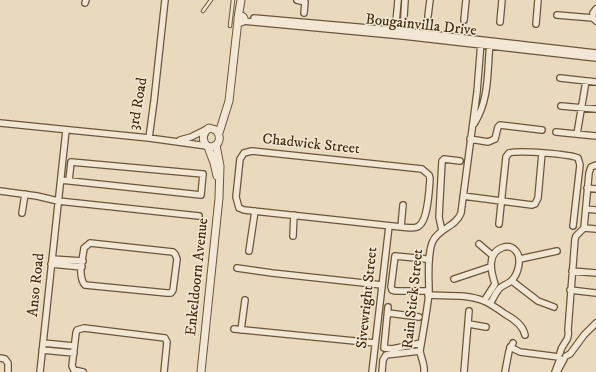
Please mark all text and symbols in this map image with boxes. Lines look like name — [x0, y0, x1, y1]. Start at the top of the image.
street label: Bougainvilla Drive — [364, 11, 478, 41]
street label: 3rd Road — [126, 76, 152, 132]
street label: Chadwick Street — [261, 131, 361, 159]
street label: Enkeldoorn Avenue — [183, 217, 213, 337]
street label: Sivewright Street — [354, 246, 382, 350]
street label: Rain Stick Street — [400, 248, 428, 350]
street label: Anso Road — [25, 252, 49, 318]

